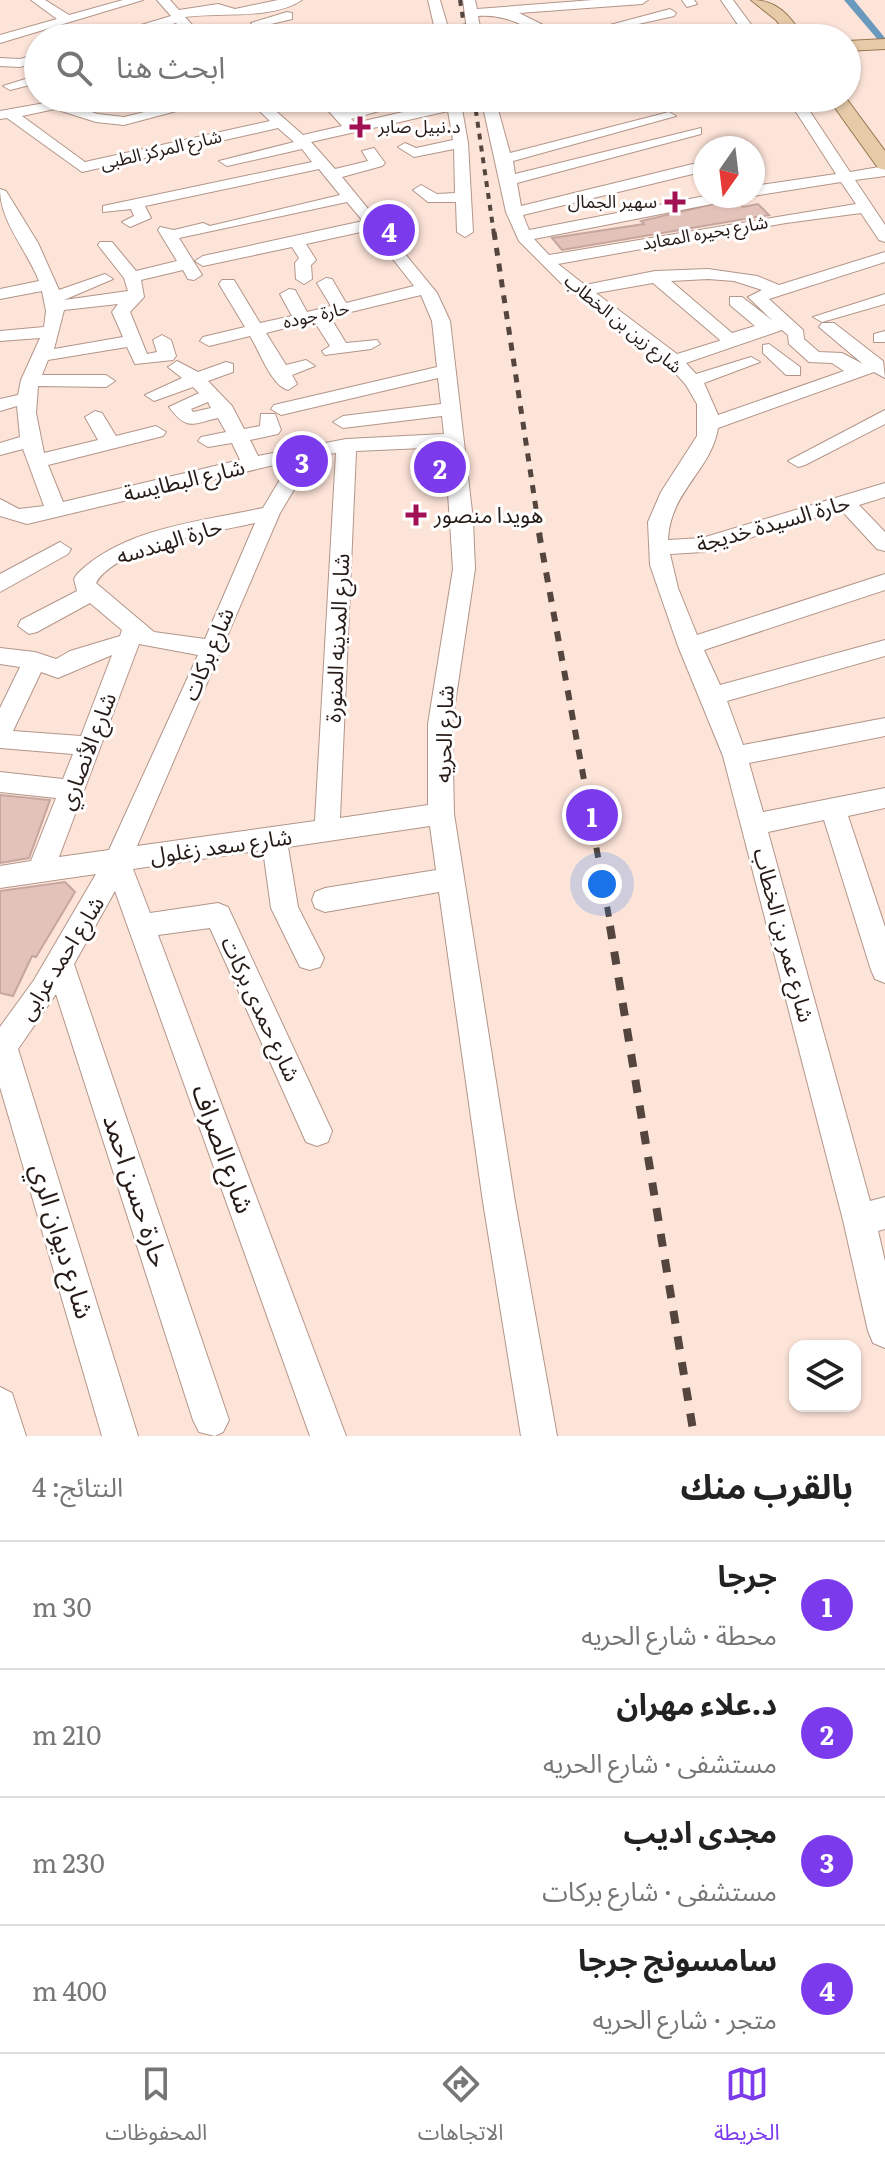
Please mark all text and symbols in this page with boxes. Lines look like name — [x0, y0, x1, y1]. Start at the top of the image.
search box — [24, 24, 861, 112]
text: ابحث هنا — [116, 43, 225, 87]
icon: search — [52, 46, 96, 90]
place label: د.نبيل صابر — [377, 112, 461, 139]
marker: د.نبيل صابر — [349, 116, 371, 138]
street label: شارع المركز الطبى — [97, 121, 224, 178]
north arrow — [693, 136, 765, 208]
place label: سهير الجمال — [568, 187, 657, 214]
marker: سهير الجمال — [664, 191, 686, 213]
pin: 4 — [363, 200, 415, 260]
street label: شارع بحيره المعابد — [640, 207, 770, 258]
street label: شارع زين بن الخطاب — [558, 267, 689, 380]
street label: حارة جوده — [280, 293, 352, 334]
pin: 3 — [276, 431, 328, 491]
pin: 2 — [414, 437, 466, 497]
street label: شارع البطايسة — [120, 449, 248, 510]
street label: حارة السيدة خديجة — [692, 484, 853, 559]
place label: هويدا منصور — [433, 497, 543, 530]
marker: هويدا منصور — [405, 504, 427, 526]
street label: حارة الهندسه — [112, 508, 226, 571]
street label: شارع المدينه المنورة — [315, 552, 358, 724]
street label: شارع بركات — [172, 602, 243, 706]
street label: شارع الحريه — [424, 685, 463, 783]
street label: شارع الأنصاري — [48, 687, 125, 815]
pin: 1 — [566, 785, 618, 845]
street label: شارع سعد زغلول — [148, 818, 294, 873]
street label: شارع عمر بن الخطاب — [744, 844, 825, 1026]
your location — [582, 864, 622, 904]
street label: شارع احمد عرابى — [8, 889, 113, 1027]
street label: شارع حمدى بركات — [212, 930, 310, 1087]
street label: شارع الصراف — [182, 1078, 267, 1219]
street label: حارة حسن احمد — [95, 1109, 182, 1272]
street label: شارع ديوان الري — [19, 1158, 107, 1324]
map controls — [789, 1340, 861, 1412]
button: layers — [789, 1340, 861, 1412]
text: بالقرب منك — [680, 1459, 853, 1509]
text: النتائج: 4 — [32, 1466, 123, 1505]
text: جرجا — [717, 1552, 777, 1596]
text: 30 m — [32, 1586, 92, 1625]
text: 1 — [822, 1586, 832, 1625]
text: محطة · شارع الحريه — [581, 1614, 777, 1653]
text: د.علاء مهران — [617, 1680, 777, 1724]
text: 210 m — [32, 1714, 101, 1753]
text: 2 — [820, 1714, 834, 1753]
text: مستشفى · شارع الحريه — [543, 1742, 777, 1781]
text: مجدى اديب — [623, 1808, 777, 1852]
text: 230 m — [32, 1842, 105, 1881]
text: 3 — [820, 1842, 834, 1881]
text: مستشفى · شارع بركات — [542, 1870, 777, 1909]
text: سامسونج جرجا — [578, 1936, 777, 1980]
text: 400 m — [32, 1970, 107, 2009]
text: 4 — [819, 1970, 835, 2009]
text: متجر · شارع الحريه — [592, 1998, 777, 2037]
tab: المحفوظات — [105, 2062, 207, 2156]
tab: الاتجاهات — [418, 2062, 504, 2156]
tab: الخريطة — [714, 2062, 780, 2156]

